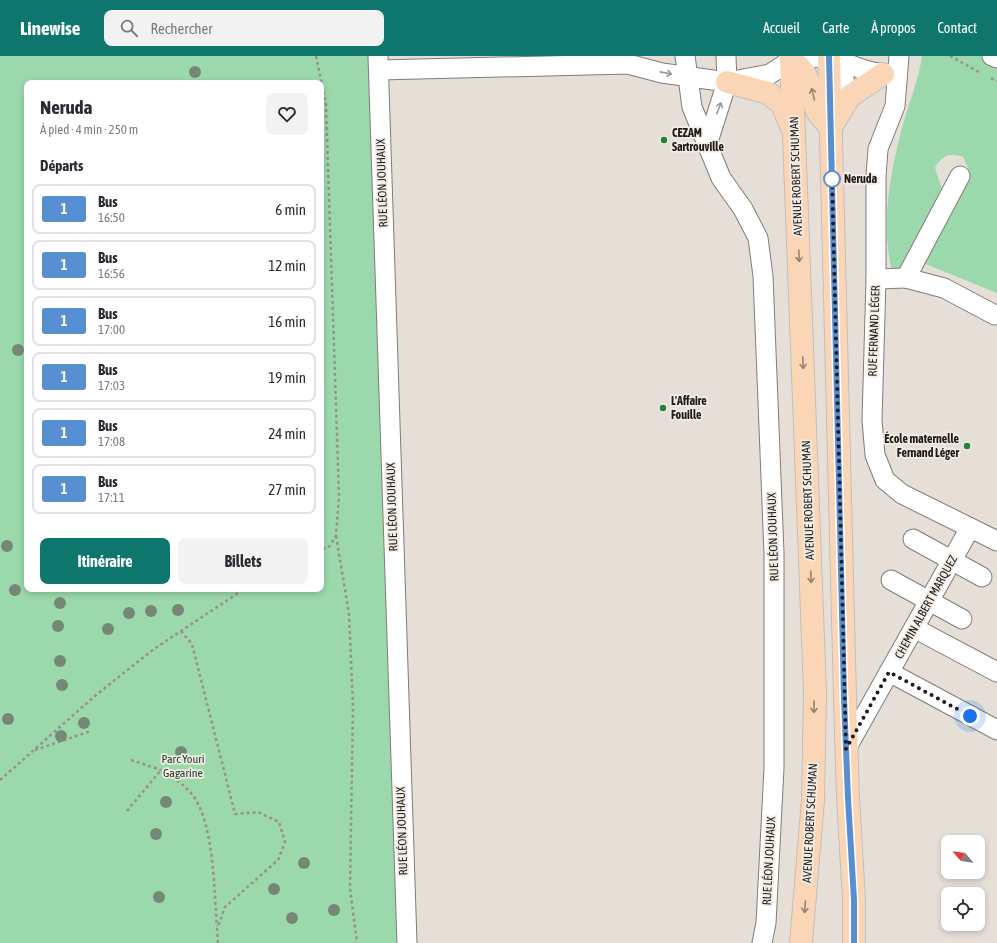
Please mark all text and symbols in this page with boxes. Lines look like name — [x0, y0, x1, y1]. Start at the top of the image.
search box — [104, 10, 384, 46]
text: Linewise — [20, 17, 80, 39]
icon: search — [118, 17, 140, 39]
text: Rechercher — [150, 20, 213, 37]
text: Accueil — [763, 20, 800, 36]
text: Carte — [822, 20, 849, 36]
text: À propos — [871, 20, 916, 36]
text: Contact — [938, 20, 977, 36]
one-way arrow — [659, 70, 672, 78]
one-way arrow — [809, 88, 816, 101]
button: heart — [266, 93, 308, 135]
text: Neruda — [40, 96, 92, 118]
one-way arrow — [716, 101, 723, 114]
street label: AVENUE ROBERT SCHUMAN — [787, 116, 805, 236]
text: À pied · 4 min · 250 m — [40, 122, 138, 137]
place label: CEZAM Sartrouville — [672, 126, 724, 154]
marker: CEZAM Sartrouville — [659, 135, 669, 145]
street label: RUE LÉON JOUHAUX — [373, 138, 391, 228]
text: Départs — [40, 157, 83, 174]
marker: Neruda — [823, 170, 841, 188]
place label: Neruda — [844, 172, 878, 186]
text: Bus — [98, 193, 118, 210]
text: 1 — [61, 201, 67, 217]
text: 6 min — [275, 201, 306, 218]
text: 16:50 — [98, 210, 125, 225]
text: Bus — [98, 249, 118, 266]
one-way arrow — [795, 249, 802, 262]
text: 1 — [61, 257, 67, 273]
text: 12 min — [268, 257, 306, 274]
text: 16:56 — [98, 266, 125, 281]
street label: RUE FERNAND LÉGER — [865, 285, 883, 377]
text: Bus — [98, 305, 118, 322]
text: 1 — [61, 313, 67, 329]
text: 16 min — [268, 313, 306, 330]
text: 17:00 — [98, 322, 125, 337]
one-way arrow — [799, 356, 806, 369]
text: Bus — [98, 361, 118, 378]
text: 1 — [61, 369, 67, 385]
text: 19 min — [268, 369, 306, 386]
text: 17:03 — [98, 378, 125, 393]
place label: L'Affaire Fouille — [671, 394, 707, 422]
marker: L'Affaire Fouille — [658, 403, 668, 413]
text: Bus — [98, 417, 118, 434]
text: 1 — [61, 425, 67, 441]
text: 24 min — [268, 425, 306, 442]
place label: École maternelle Fernand Léger — [884, 431, 960, 460]
text: 17:08 — [98, 434, 125, 449]
street label: AVENUE ROBERT SCHUMAN — [799, 440, 817, 560]
marker: École maternelle Fernand Léger — [962, 441, 972, 451]
street label: RUE LÉON JOUHAUX — [383, 462, 401, 552]
text: Bus — [98, 473, 118, 490]
text: 1 — [61, 481, 67, 497]
text: 27 min — [268, 481, 306, 498]
text: 17:11 — [98, 490, 125, 505]
street label: RUE LÉON JOUHAUX — [764, 492, 782, 582]
button: Itinéraire — [40, 538, 170, 584]
button: Billets — [178, 538, 308, 584]
street label: CHEMIN ALBERT MARQUEZ — [892, 552, 961, 661]
one-way arrow — [808, 570, 815, 583]
one-way arrow — [811, 700, 818, 713]
your location — [960, 706, 980, 726]
park label: Parc Youri Gagarine — [161, 752, 205, 780]
street label: AVENUE ROBERT SCHUMAN — [800, 763, 820, 883]
street label: RUE LÉON JOUHAUX — [393, 786, 411, 876]
street label: RUE LÉON JOUHAUX — [760, 816, 778, 906]
north arrow — [941, 835, 985, 879]
map controls — [941, 835, 985, 931]
button: locate — [941, 887, 985, 931]
one-way arrow — [801, 900, 808, 913]

